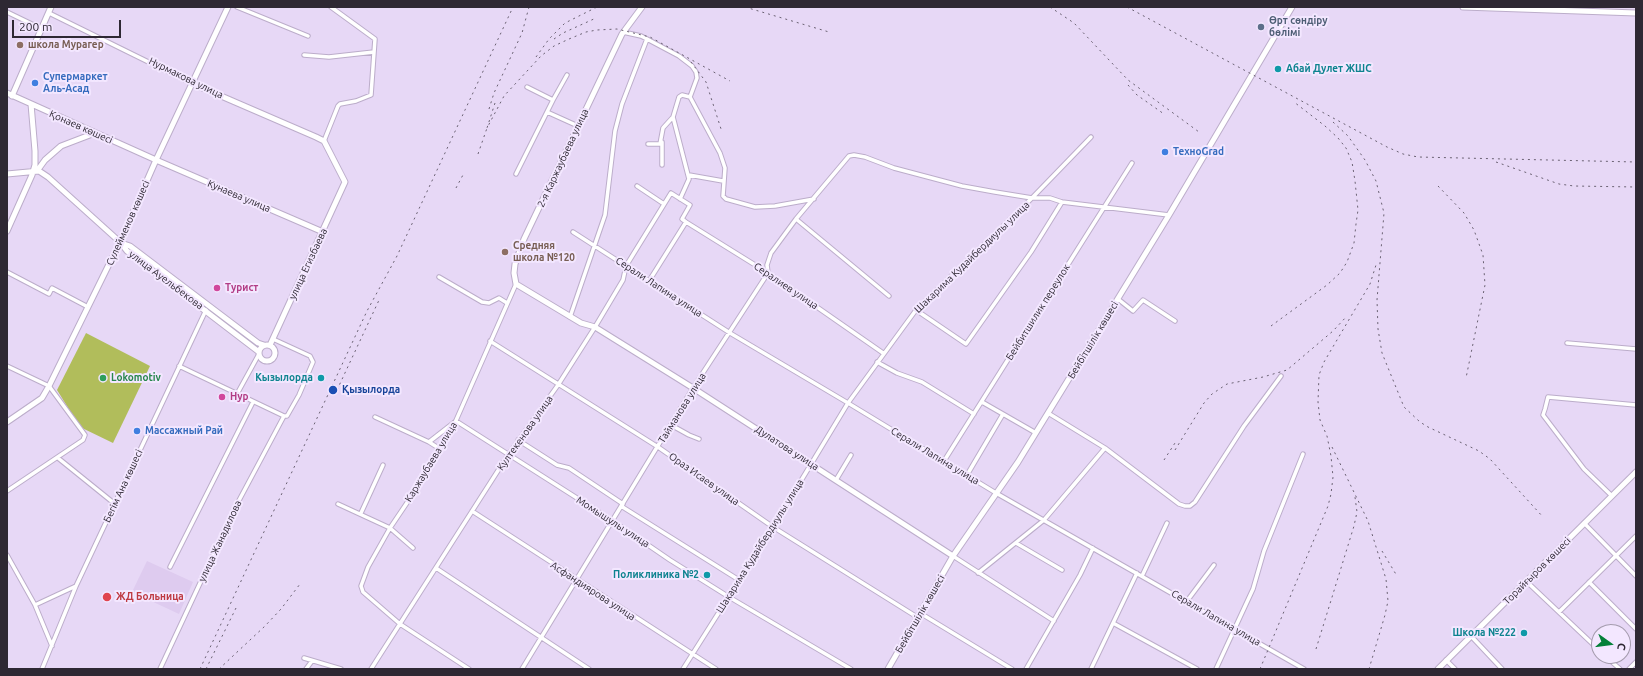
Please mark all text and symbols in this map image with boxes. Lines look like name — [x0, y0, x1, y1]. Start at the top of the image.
scale bar — [14, 12, 123, 38]
place label: Өрт сөндіру бөлімі — [1269, 15, 1328, 38]
text: 200 m — [19, 20, 52, 33]
marker: Өрт сөндіру бөлімі — [1256, 22, 1266, 32]
place label: школа Мурагер — [28, 39, 104, 51]
marker: школа Мурагер — [15, 40, 25, 50]
street label: Нурмакова улица — [147, 55, 225, 101]
place label: Абай Дулет ЖШС — [1286, 63, 1372, 75]
marker: Абай Дулет ЖШС — [1273, 64, 1283, 74]
place label: Супермаркет Аль-Асад — [43, 71, 108, 94]
marker: Супермаркет Аль-Асад — [30, 78, 40, 88]
street label: 2-я Каржаубаева улица — [535, 107, 591, 209]
street label: Қонаев көшесі — [48, 108, 114, 146]
place label: ТехноGrad — [1173, 146, 1224, 158]
marker: ТехноGrad — [1160, 147, 1170, 157]
street label: Кунаева улица — [206, 177, 272, 215]
street label: Сүлейменов көшесі — [104, 179, 152, 267]
street label: Шакарима Кудайбердиулы улица — [912, 199, 1032, 315]
street label: улица Егизбаева — [286, 226, 330, 302]
place label: Средняя школа №120 — [513, 240, 575, 264]
marker: Средняя школа №120 — [500, 247, 510, 257]
street label: улица Ауельбекова — [126, 248, 206, 312]
street label: Серали Лапина улица — [613, 254, 705, 320]
street label: Сералиев улица — [752, 260, 820, 312]
street label: Бейбитшилик переулок — [1003, 262, 1073, 362]
place label: Турист — [225, 282, 258, 294]
marker: Турист — [212, 283, 222, 293]
street label: Бейбітшілік көшесі — [1065, 299, 1121, 381]
street label: Тайманова улица — [656, 371, 708, 445]
place label: Lokomotiv — [111, 372, 161, 384]
place label: Кызылорда — [255, 372, 313, 384]
marker: Lokomotiv — [98, 373, 108, 383]
marker: Кызылорда — [316, 373, 326, 383]
marker: Қызылорда — [327, 384, 339, 396]
place label: Қызылорда — [342, 384, 400, 396]
place label: Нур — [230, 391, 249, 403]
marker: Нур — [217, 392, 227, 402]
street label: Култекенова улица — [495, 393, 555, 473]
street label: Каржаубаева улица — [402, 420, 460, 504]
street label: Дулатова улица — [753, 423, 821, 473]
place label: Массажный Рай — [145, 425, 223, 437]
street label: Серали Лапина улица — [889, 425, 981, 487]
marker: Массажный Рай — [132, 426, 142, 436]
street label: Бегім Ана көшесі — [101, 448, 145, 524]
street label: Ораз Исаев улица — [666, 450, 742, 508]
street label: Шакарима Кудайбердиулы улица — [714, 477, 806, 615]
street label: Момышулы улица — [574, 494, 652, 550]
street label: улица Жанадилова — [196, 498, 244, 584]
street label: Торайғыров көшесі — [1501, 535, 1573, 607]
street label: Асфандиярова улица — [548, 559, 638, 623]
place label: Поликлиника №2 — [613, 569, 699, 581]
marker: Поликлиника №2 — [702, 570, 712, 580]
street label: Бейбітшілік көшесі — [893, 573, 947, 655]
street label: Серали Лапина улица — [1169, 588, 1263, 648]
marker: ЖД Больница — [101, 591, 113, 603]
place label: ЖД Больница — [116, 591, 184, 603]
north arrow — [1591, 624, 1631, 664]
place label: Школа №222 — [1452, 627, 1516, 639]
marker: Школа №222 — [1519, 628, 1529, 638]
text: С — [1615, 642, 1628, 652]

